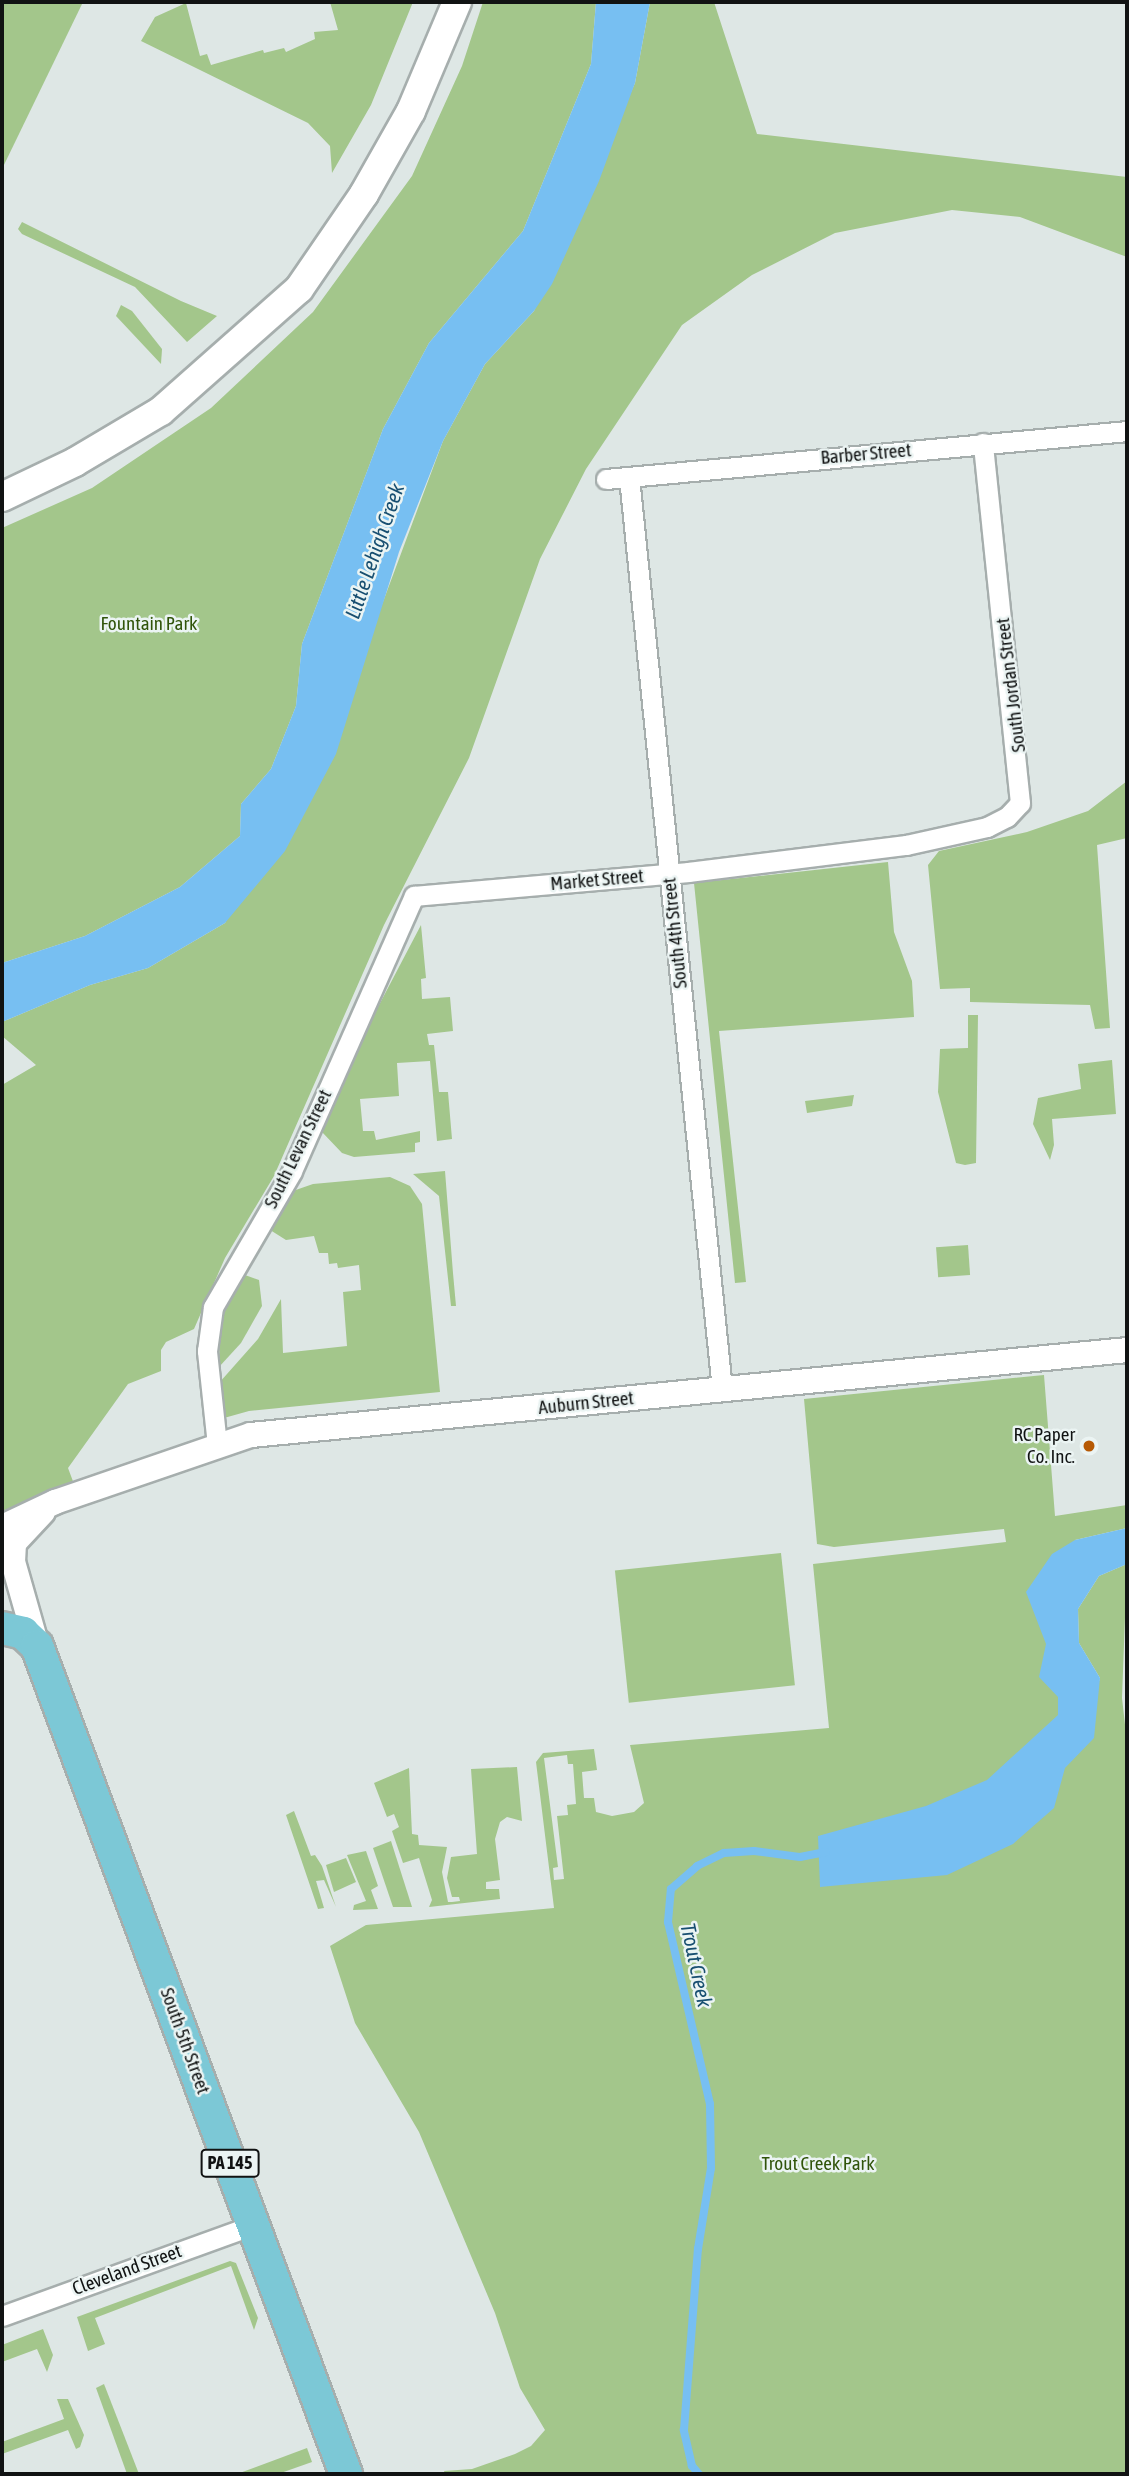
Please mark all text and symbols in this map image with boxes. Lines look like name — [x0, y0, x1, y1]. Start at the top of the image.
street label: Barber Street — [820, 439, 912, 469]
water label: Little Lehigh Creek — [339, 480, 409, 622]
park label: Fountain Park — [101, 613, 197, 635]
street label: South Jordan Street — [991, 616, 1031, 754]
street label: Market Street — [549, 865, 645, 895]
street label: South 4th Street — [658, 876, 692, 990]
street label: South Levan Street — [259, 1086, 337, 1212]
street label: Auburn Street — [537, 1387, 635, 1419]
place label: RC Paper Co. Inc. — [1014, 1424, 1075, 1468]
marker: RC Paper Co. Inc. — [1081, 1438, 1097, 1454]
water label: Trout Creek — [676, 1921, 718, 2009]
street label: South 5th Street — [155, 1985, 215, 2097]
road number: PA 145 — [200, 2148, 260, 2178]
park label: Trout Creek Park — [762, 2153, 874, 2175]
street label: Cleveland Street — [69, 2240, 185, 2300]

